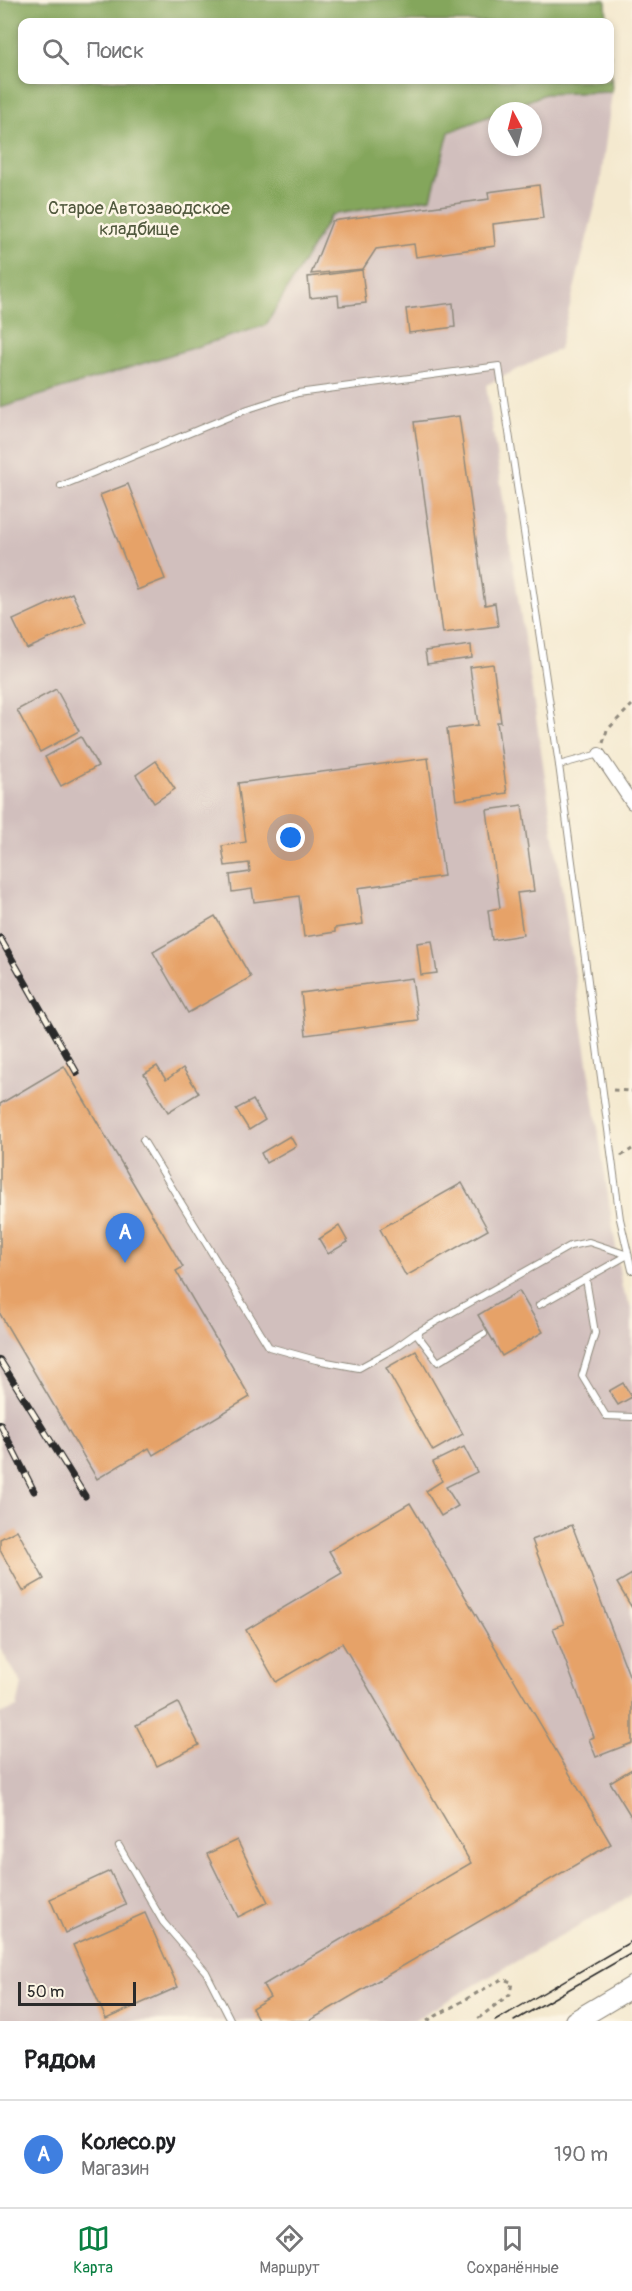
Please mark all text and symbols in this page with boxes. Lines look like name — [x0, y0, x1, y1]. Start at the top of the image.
search box — [18, 18, 614, 84]
icon: search — [39, 35, 72, 68]
text: Поиск — [87, 37, 144, 65]
north arrow — [488, 102, 542, 156]
park label: Старое Автозаводское кладбище — [48, 197, 230, 241]
your location — [276, 823, 305, 852]
pin: A — [106, 1214, 144, 1263]
scale bar — [18, 1979, 136, 2006]
text: 50 m — [27, 1982, 64, 2002]
text: Рядом — [24, 2044, 96, 2076]
text: Колесо.ру — [81, 2128, 175, 2156]
text: A — [37, 2142, 50, 2167]
text: 190 m — [554, 2142, 608, 2167]
text: Магазин — [81, 2156, 149, 2181]
tab: Карта — [73, 2222, 113, 2278]
tab: Маршрут — [260, 2222, 320, 2278]
tab: Сохранённые — [466, 2222, 559, 2278]

